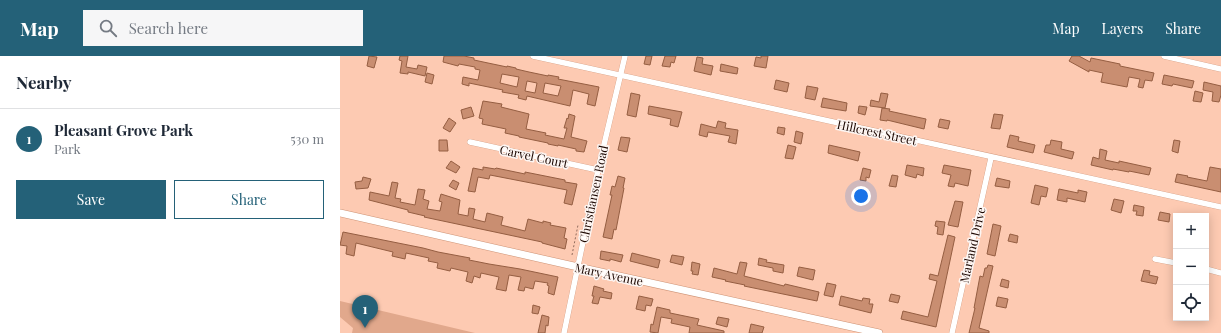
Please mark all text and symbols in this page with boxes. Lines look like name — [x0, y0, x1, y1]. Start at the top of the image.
search box — [83, 10, 363, 46]
text: Map — [20, 15, 59, 41]
icon: search — [97, 17, 119, 39]
text: Search here — [129, 18, 208, 38]
text: Map — [1052, 19, 1080, 38]
text: Layers — [1102, 19, 1143, 38]
text: Share — [1165, 19, 1201, 38]
text: Nearby — [16, 71, 71, 93]
street label: Hillcrest Street — [836, 116, 919, 148]
text: Pleasant Grove Park — [54, 120, 193, 140]
text: 1 — [27, 130, 31, 147]
text: 530 m — [290, 130, 324, 147]
text: Park — [54, 140, 81, 157]
street label: Carvel Court — [498, 141, 570, 171]
street label: Christiansen Road — [575, 144, 611, 244]
button: Save — [16, 180, 166, 219]
button: Share — [174, 180, 324, 219]
your location — [851, 186, 871, 206]
street label: Marland Drive — [956, 206, 988, 284]
map controls — [1173, 213, 1209, 321]
button: + — [1173, 213, 1209, 249]
button: − — [1173, 249, 1209, 285]
street label: Mary Avenue — [573, 259, 645, 289]
button: locate — [1173, 285, 1209, 321]
pin: 1 — [352, 295, 378, 328]

